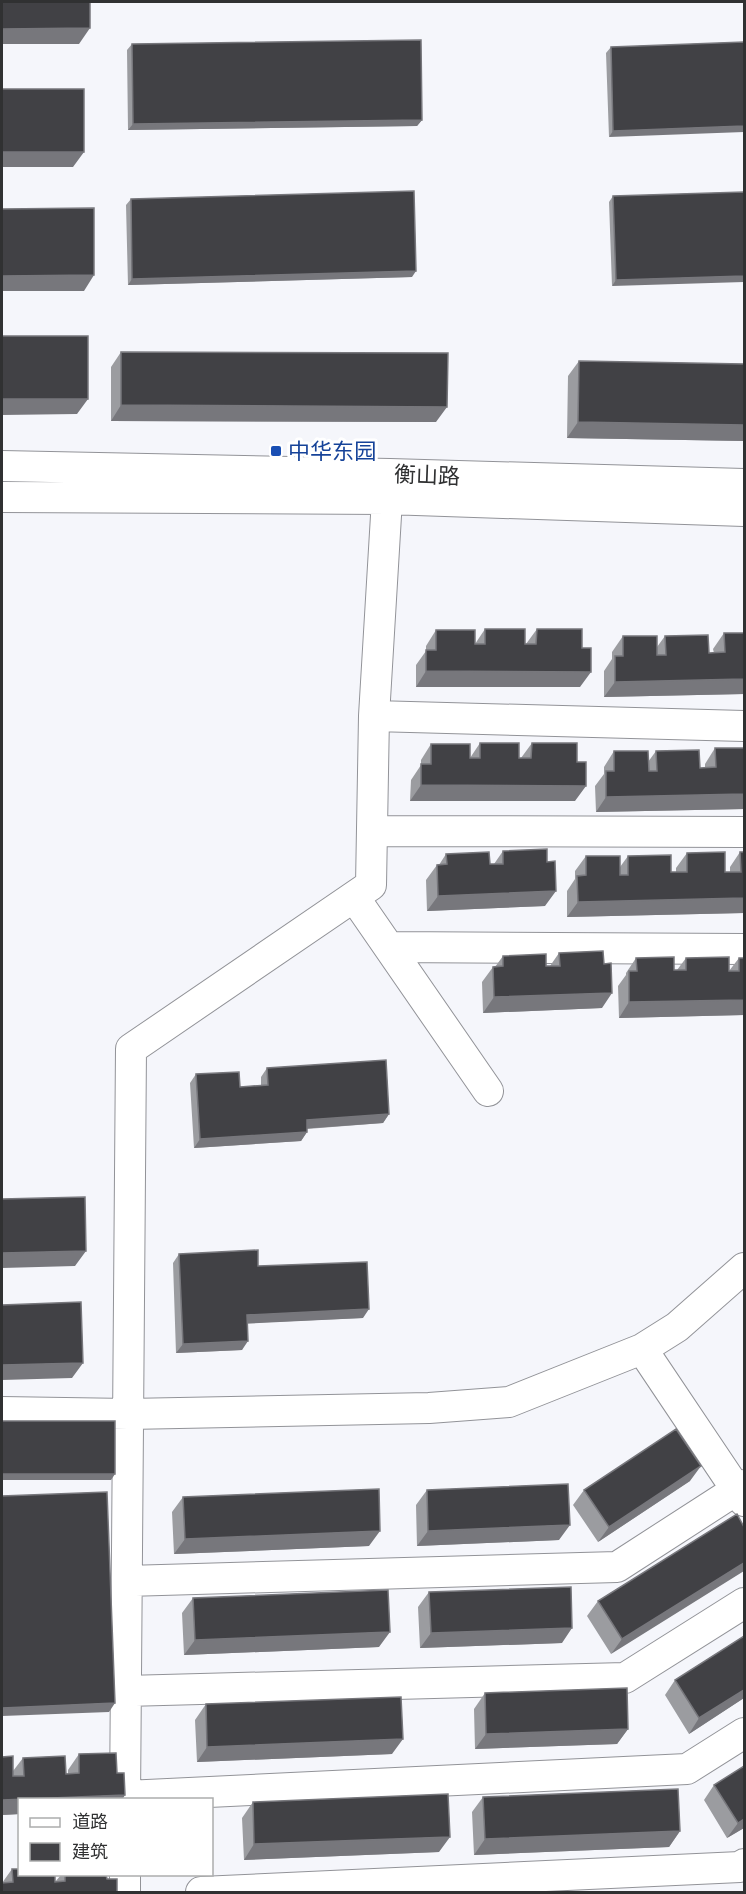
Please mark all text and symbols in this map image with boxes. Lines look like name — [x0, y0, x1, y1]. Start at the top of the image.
place label: 中华东园 — [288, 437, 376, 465]
marker: 中华东园 — [269, 444, 283, 458]
street label: 衡山路 — [394, 460, 460, 490]
legend — [18, 1798, 213, 1876]
text: 道路 — [72, 1810, 108, 1833]
text: 建筑 — [72, 1840, 108, 1863]

